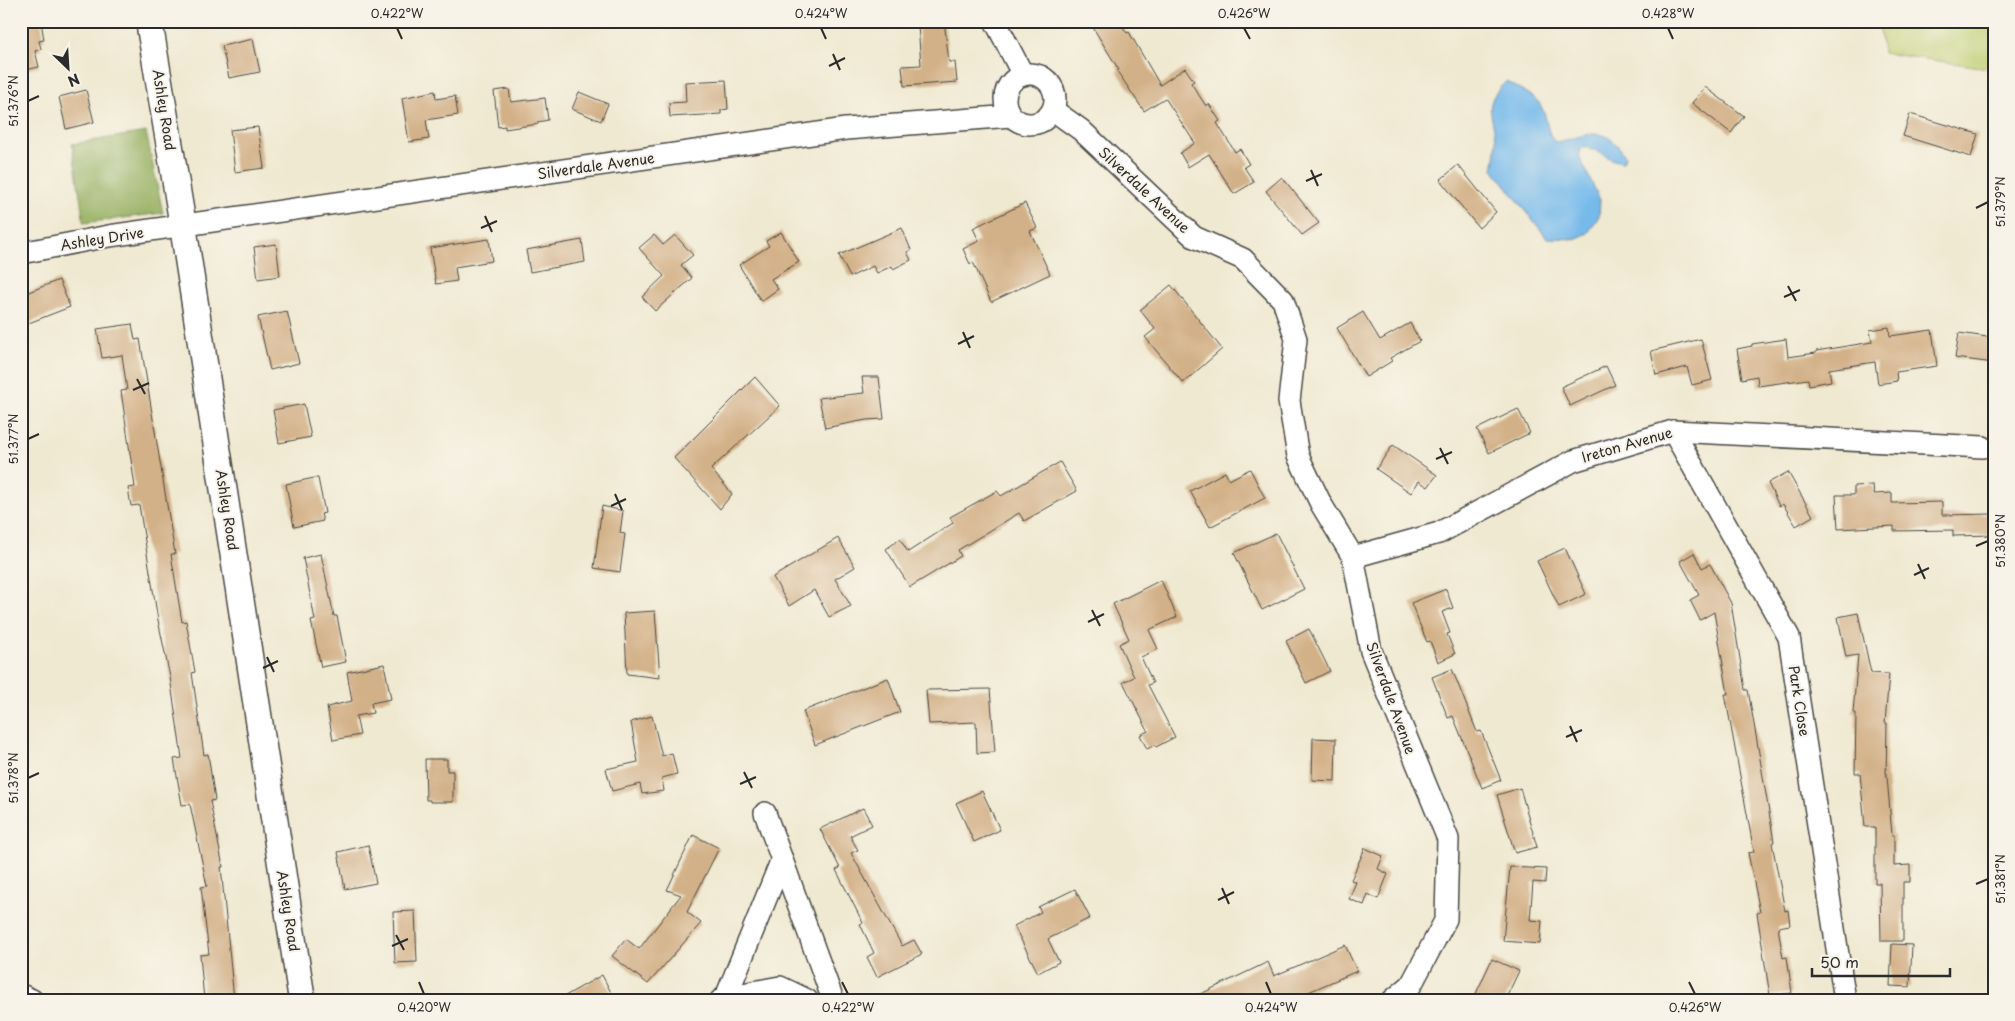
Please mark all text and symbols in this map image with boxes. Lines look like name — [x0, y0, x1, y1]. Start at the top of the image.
text: 0.422°W — [371, 4, 424, 22]
text: 0.424°W — [795, 4, 848, 22]
text: 0.426°W — [1218, 4, 1271, 22]
text: 0.428°W — [1642, 4, 1695, 22]
north arrow — [42, 42, 92, 92]
text: N — [64, 68, 83, 92]
street label: Ashley Road — [148, 68, 181, 152]
text: 51.376°N — [4, 75, 22, 127]
street label: Silverdale Avenue — [1094, 142, 1195, 238]
street label: Silverdale Avenue — [536, 147, 656, 184]
text: 51.379°N — [1991, 176, 2009, 228]
street label: Ashley Drive — [59, 222, 145, 255]
text: 51.377°N — [4, 414, 22, 464]
street label: Ireton Avenue — [1579, 421, 1675, 467]
street label: Ashley Road — [211, 468, 244, 552]
text: 51.380°N — [1991, 514, 2009, 568]
street label: Silverdale Avenue — [1361, 639, 1422, 757]
street label: Park Close — [1784, 664, 1815, 738]
text: 51.378°N — [4, 752, 22, 804]
text: 51.381°N — [1991, 854, 2009, 904]
street label: Ashley Road — [272, 869, 305, 953]
scale bar — [1812, 946, 1950, 978]
text: 50 m — [1820, 950, 1859, 973]
text: 0.420°W — [397, 998, 451, 1016]
text: 0.422°W — [822, 998, 875, 1016]
text: 0.424°W — [1245, 998, 1298, 1016]
text: 0.426°W — [1669, 998, 1722, 1016]

